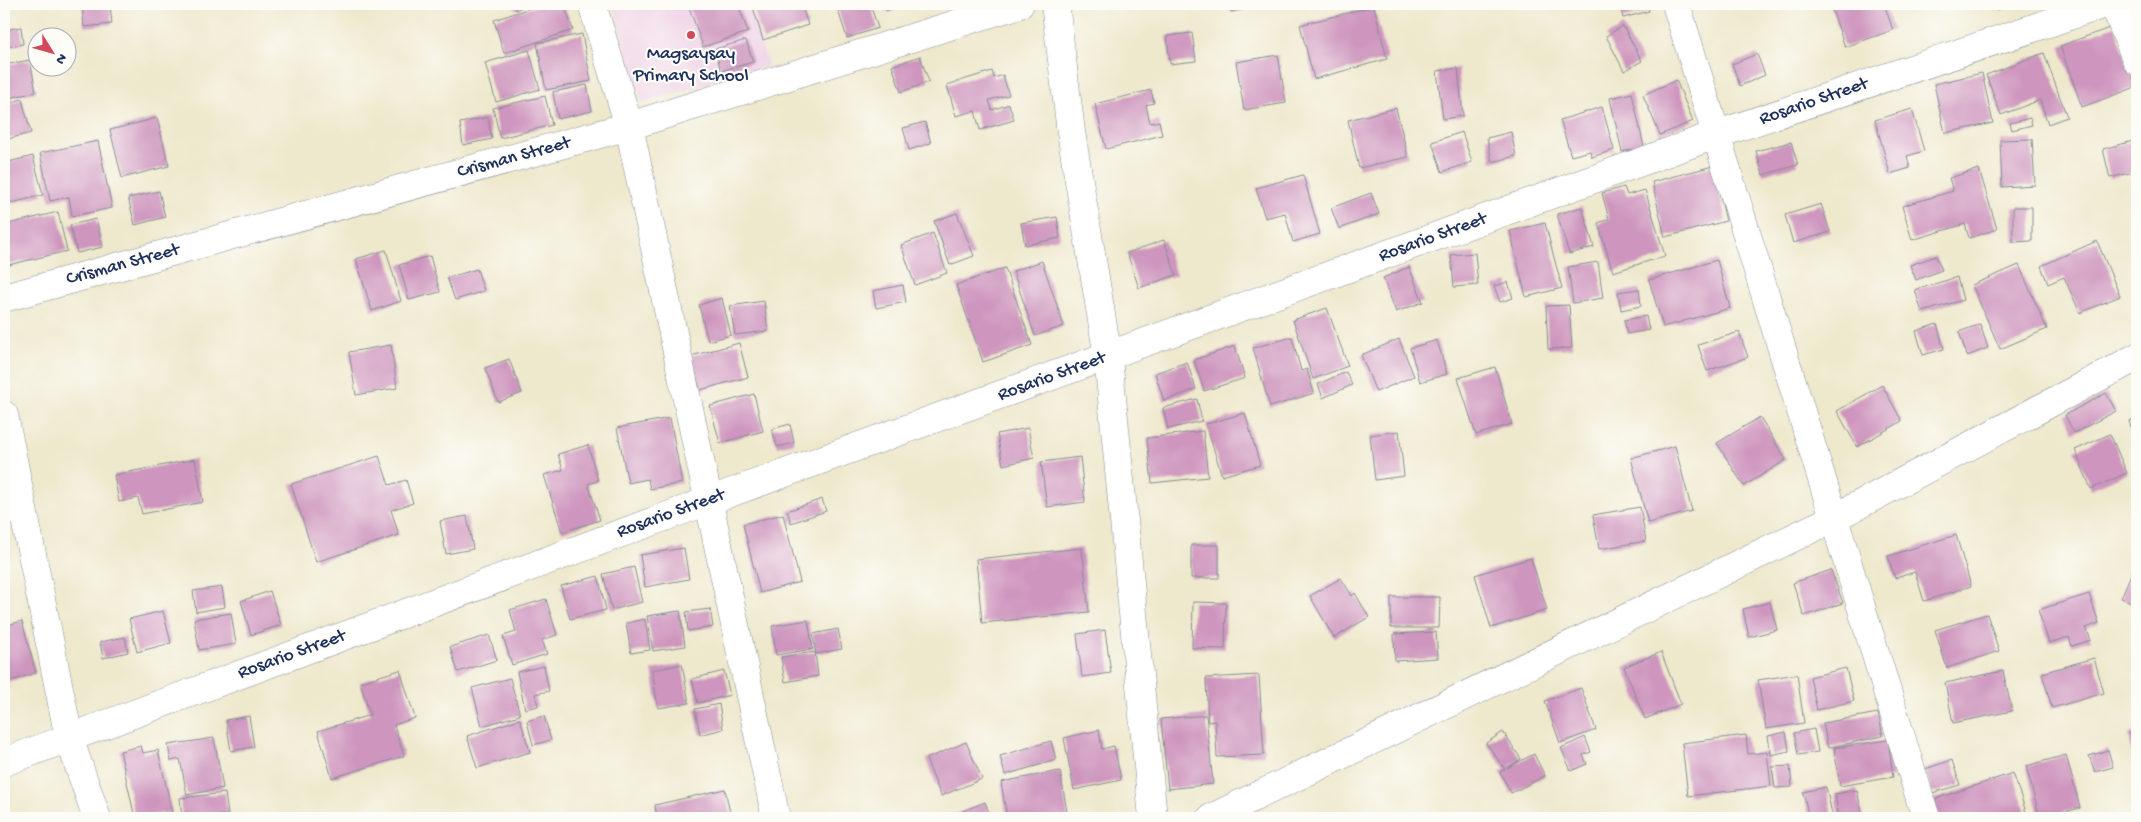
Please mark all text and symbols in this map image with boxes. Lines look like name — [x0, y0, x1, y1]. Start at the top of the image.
north arrow — [28, 28, 78, 78]
marker: Magsaysay Primary School — [685, 29, 697, 41]
place label: Magsaysay Primary School — [632, 43, 749, 88]
text: N — [51, 50, 70, 67]
street label: Rosario Street — [1757, 72, 1873, 131]
street label: Crisman Street — [455, 131, 575, 184]
street label: Rosario Street — [1376, 207, 1492, 268]
street label: Crisman Street — [64, 238, 184, 291]
street label: Rosario Street — [995, 346, 1111, 407]
street label: Rosario Street — [614, 483, 730, 544]
street label: Rosario Street — [235, 624, 351, 685]

